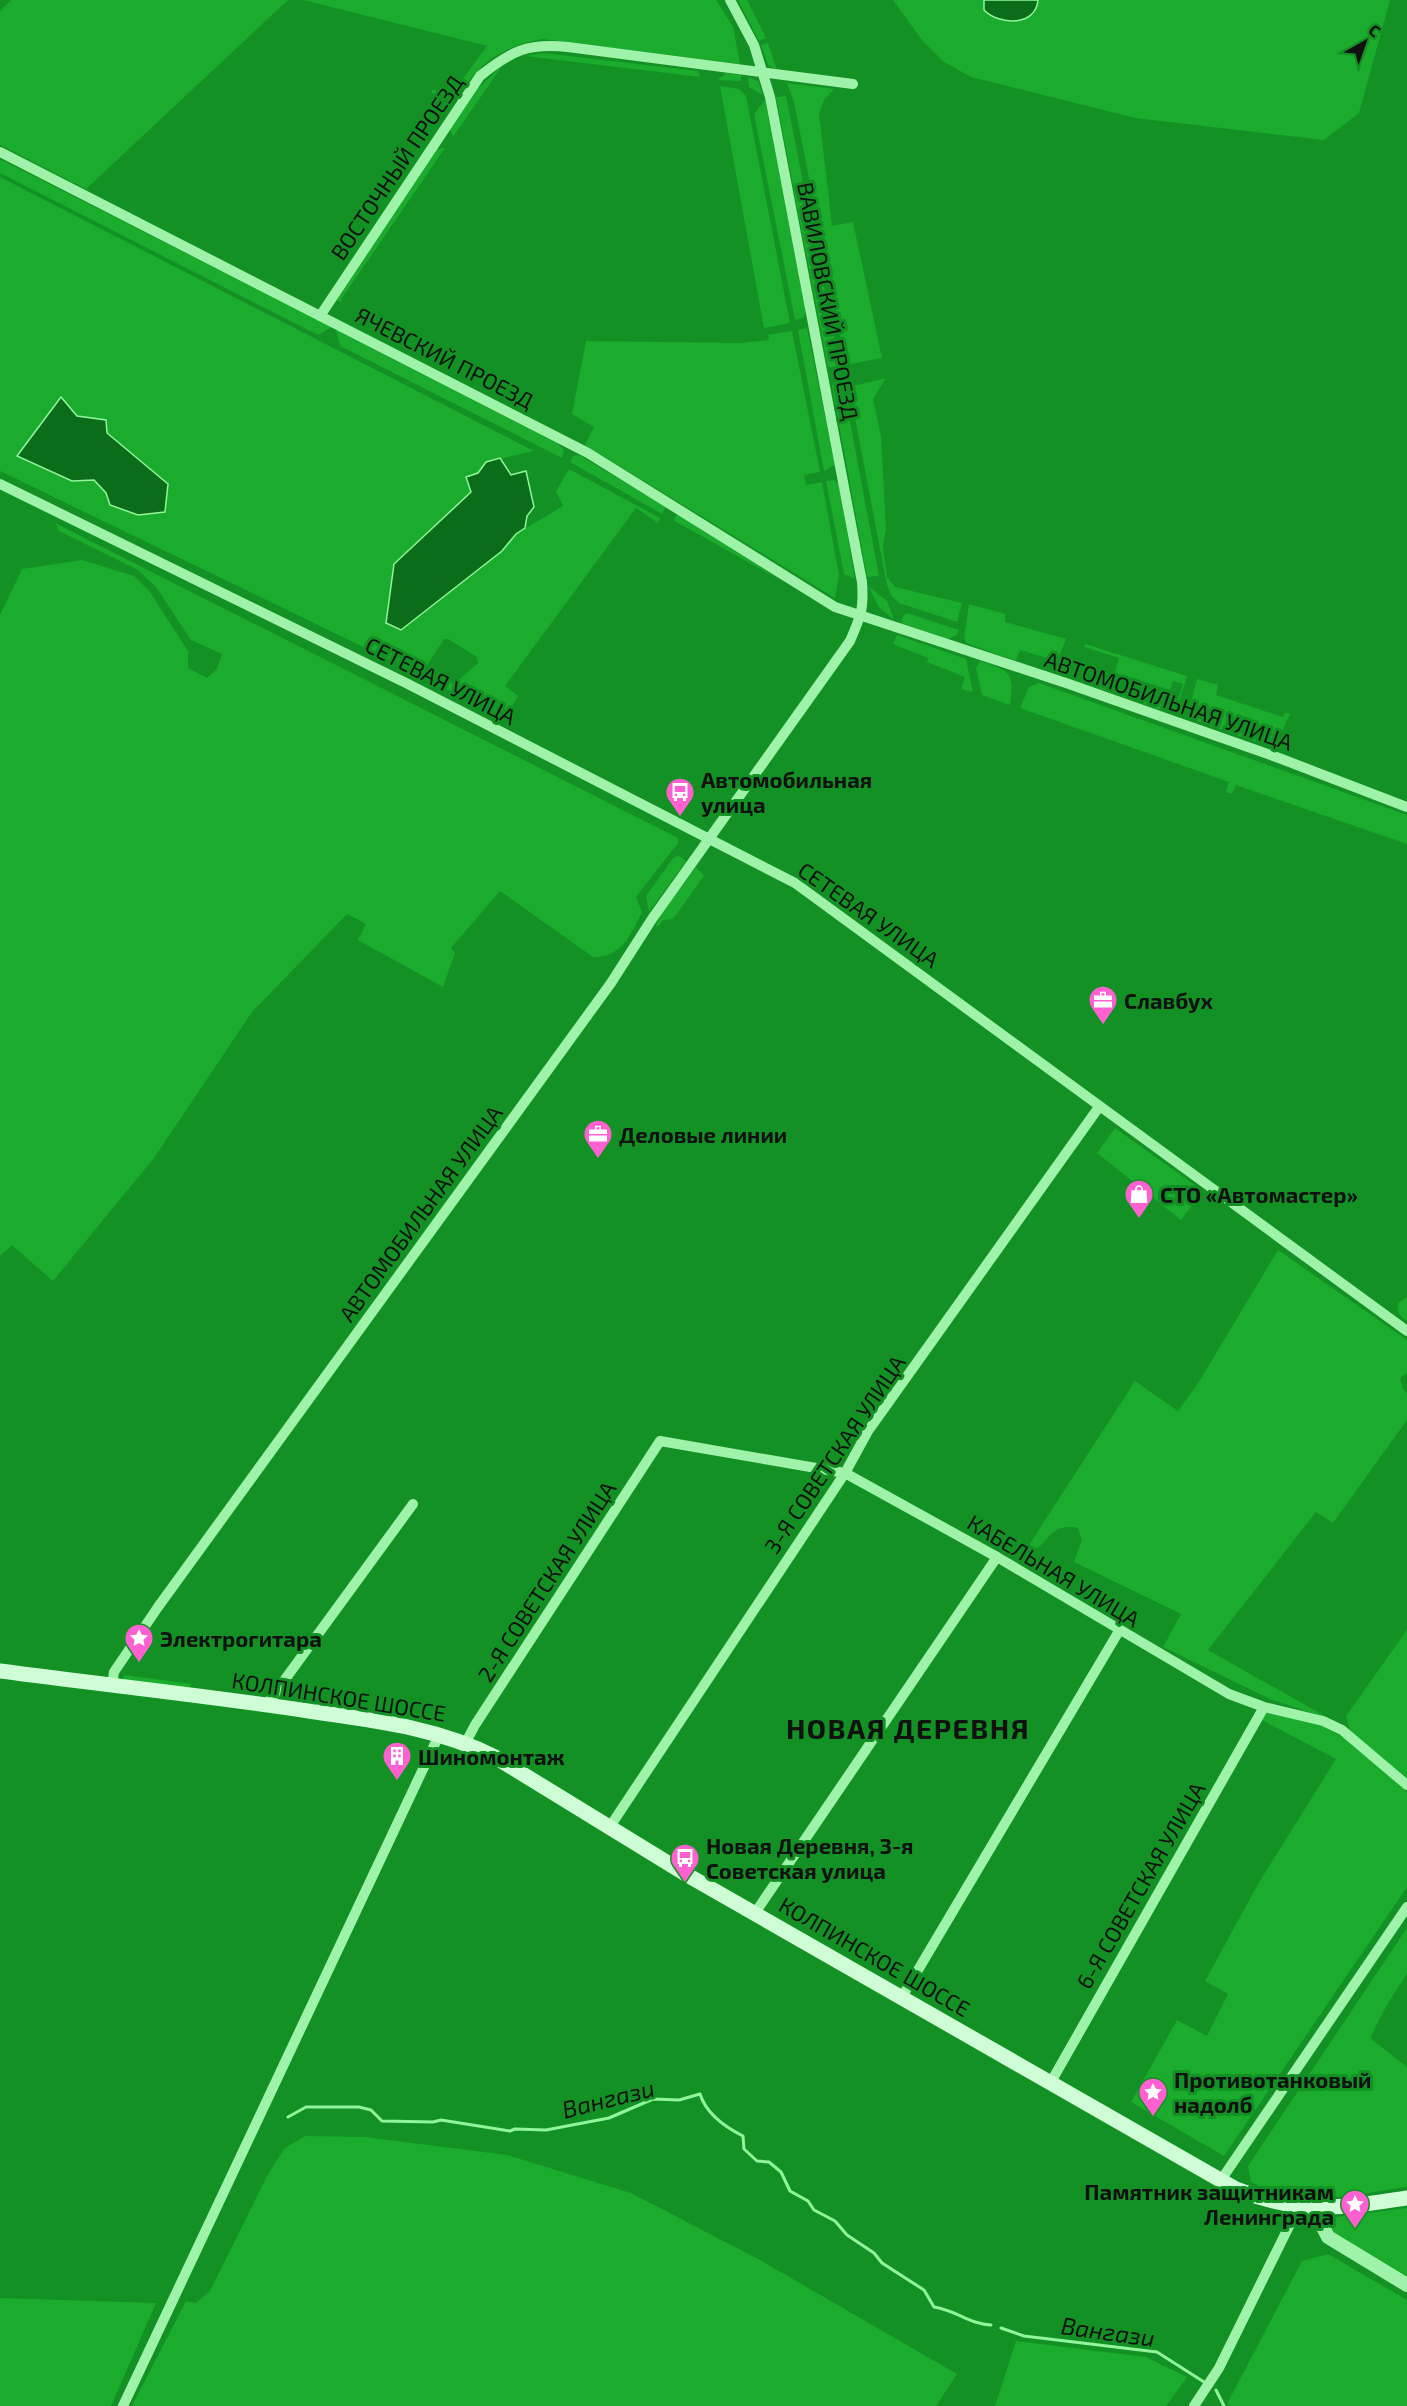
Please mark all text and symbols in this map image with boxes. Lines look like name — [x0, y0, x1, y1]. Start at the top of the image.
north arrow — [1335, 12, 1395, 72]
text: С — [1365, 20, 1385, 40]
street label: ВОСТОЧНЫЙ ПРОЕЗД — [324, 70, 468, 264]
street label: ВАВИЛОВСКИЙ ПРОЕЗД — [793, 180, 865, 422]
street label: ЯЧЕВСКИЙ ПРОЕЗД — [352, 301, 538, 413]
street label: СЕТЕВАЯ УЛИЦА — [361, 631, 521, 729]
street label: АВТОМОБИЛЬНАЯ УЛИЦА — [1042, 645, 1297, 755]
place label: Автомобильная улица — [701, 766, 872, 817]
bus stop icon: Автомобильная улица — [664, 776, 696, 818]
street label: СЕТЕВАЯ УЛИЦА — [794, 856, 944, 972]
office icon: Славбух — [1087, 984, 1119, 1026]
place label: Славбух — [1124, 987, 1214, 1013]
street label: АВТОМОБИЛЬНАЯ УЛИЦА — [333, 1100, 507, 1326]
office icon: Деловые линии — [582, 1118, 614, 1160]
place label: Деловые линии — [619, 1121, 787, 1147]
shop icon: СТО «Автомастер» — [1123, 1178, 1155, 1220]
place label: СТО «Автомастер» — [1160, 1181, 1358, 1207]
street label: 3-Я СОВЕТСКАЯ УЛИЦА — [758, 1350, 910, 1558]
street label: 2-Я СОВЕТСКАЯ УЛИЦА — [471, 1476, 621, 1686]
street label: КАБЕЛЬНАЯ УЛИЦА — [963, 1508, 1145, 1632]
place icon: Электрогитара — [123, 1622, 155, 1664]
place label: Электрогитара — [160, 1625, 322, 1651]
street label: КОЛПИНСКОЕ ШОССЕ — [230, 1666, 448, 1726]
district label: НОВАЯ ДЕРЕВНЯ — [786, 1711, 1030, 1745]
building icon: Шиномонтаж — [381, 1740, 413, 1782]
place label: Шиномонтаж — [418, 1743, 565, 1769]
street label: 6-Я СОВЕТСКАЯ УЛИЦА — [1070, 1777, 1210, 1993]
place label: Новая Деревня, 3-я Советская улица — [706, 1832, 914, 1883]
bus stop icon: Новая Деревня, 3-я Советская улица — [669, 1842, 701, 1884]
street label: КОЛПИНСКОЕ ШОССЕ — [775, 1891, 975, 2021]
place label: Противотанковый надолб — [1174, 2066, 1372, 2117]
water label: Вангази — [559, 2073, 657, 2123]
place icon: Противотанковый надолб — [1137, 2076, 1169, 2118]
place label: Памятник защитникам Ленинграда — [1084, 2178, 1334, 2229]
place icon: Памятник защитникам Ленинграда — [1339, 2188, 1371, 2230]
water label: Вангази — [1059, 2310, 1157, 2352]

